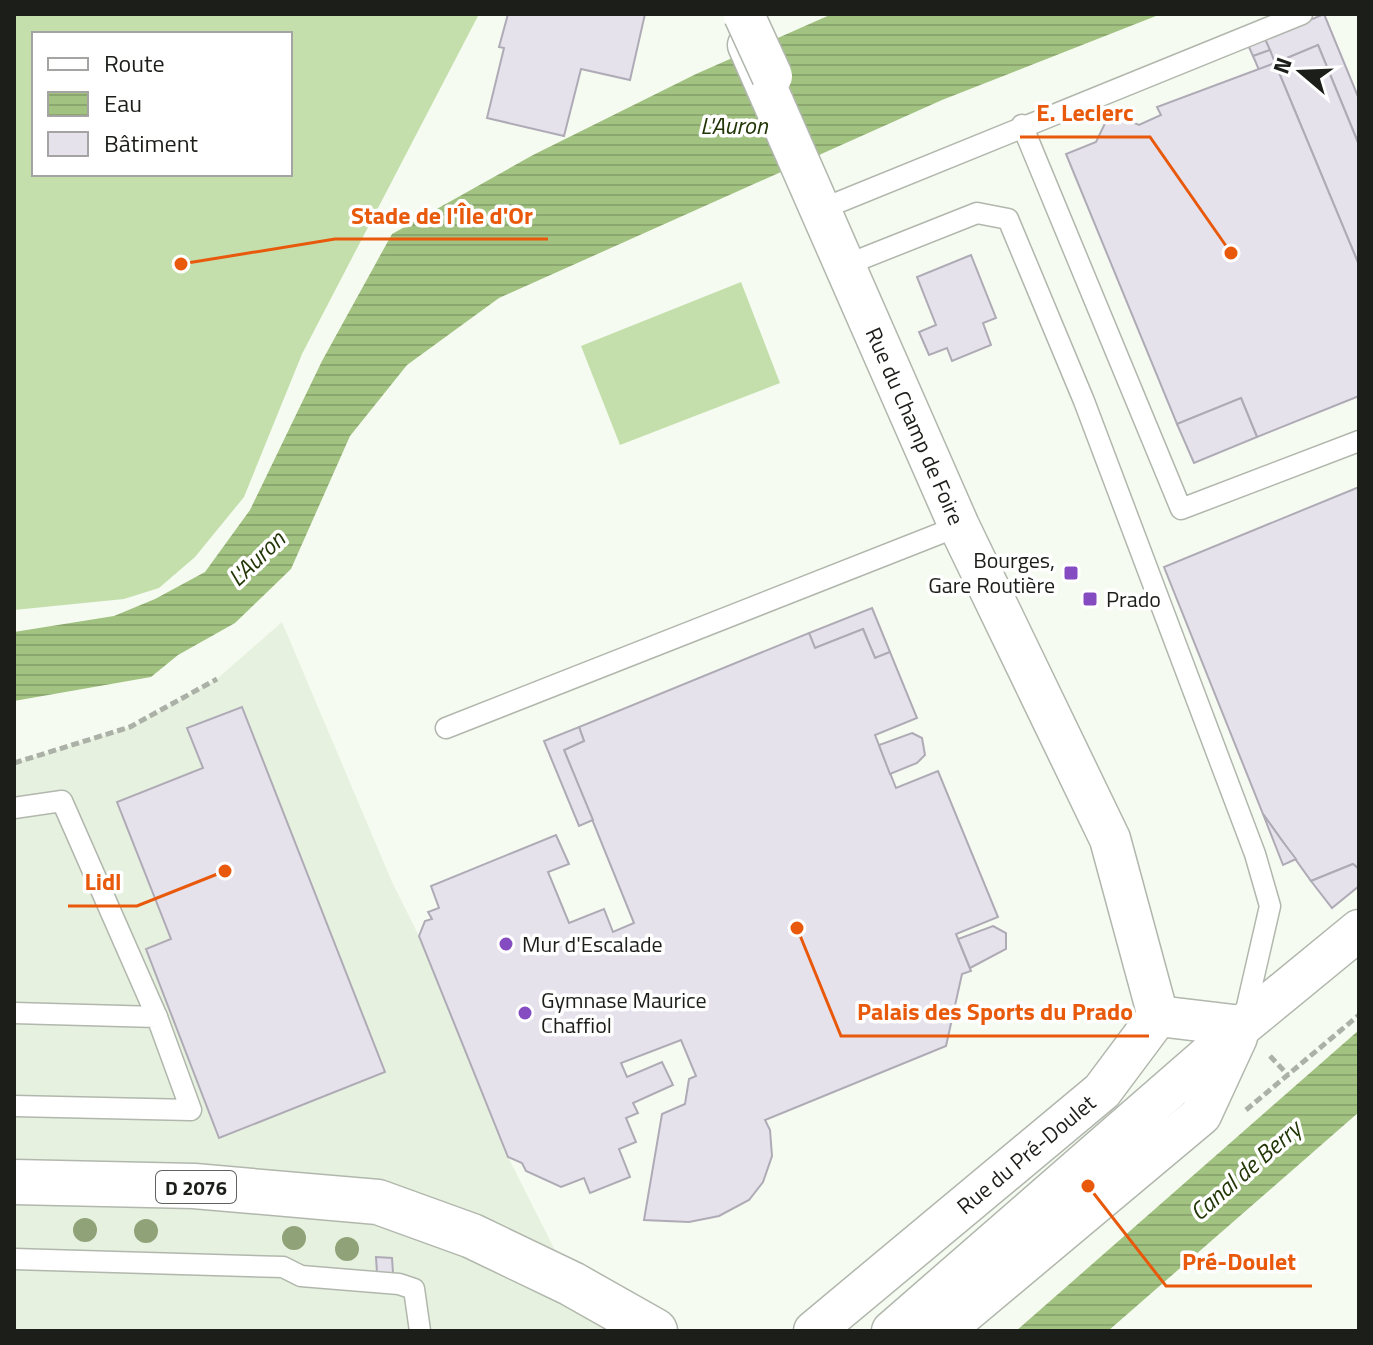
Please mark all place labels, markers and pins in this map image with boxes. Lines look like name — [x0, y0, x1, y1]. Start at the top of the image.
callout: E. Leclerc — [1020, 89, 1150, 137]
callout: Stade de l'Île d'Or — [335, 191, 548, 239]
place label: Bourges, Gare Routière — [928, 543, 1055, 602]
marker: Bourges, Gare Routière — [1062, 564, 1080, 582]
place label: Prado — [1106, 582, 1161, 616]
marker: Prado — [1081, 590, 1099, 608]
callout: Lidl — [68, 858, 137, 906]
place label: Mur d'Escalade — [522, 927, 663, 961]
marker: Mur d'Escalade — [497, 935, 515, 953]
place label: Gymnase Maurice Chaffiol — [541, 983, 707, 1042]
callout: Palais des Sports du Prado — [841, 988, 1149, 1036]
marker: Gymnase Maurice Chaffiol — [516, 1004, 534, 1022]
callout: Pré-Doulet — [1166, 1238, 1312, 1286]

